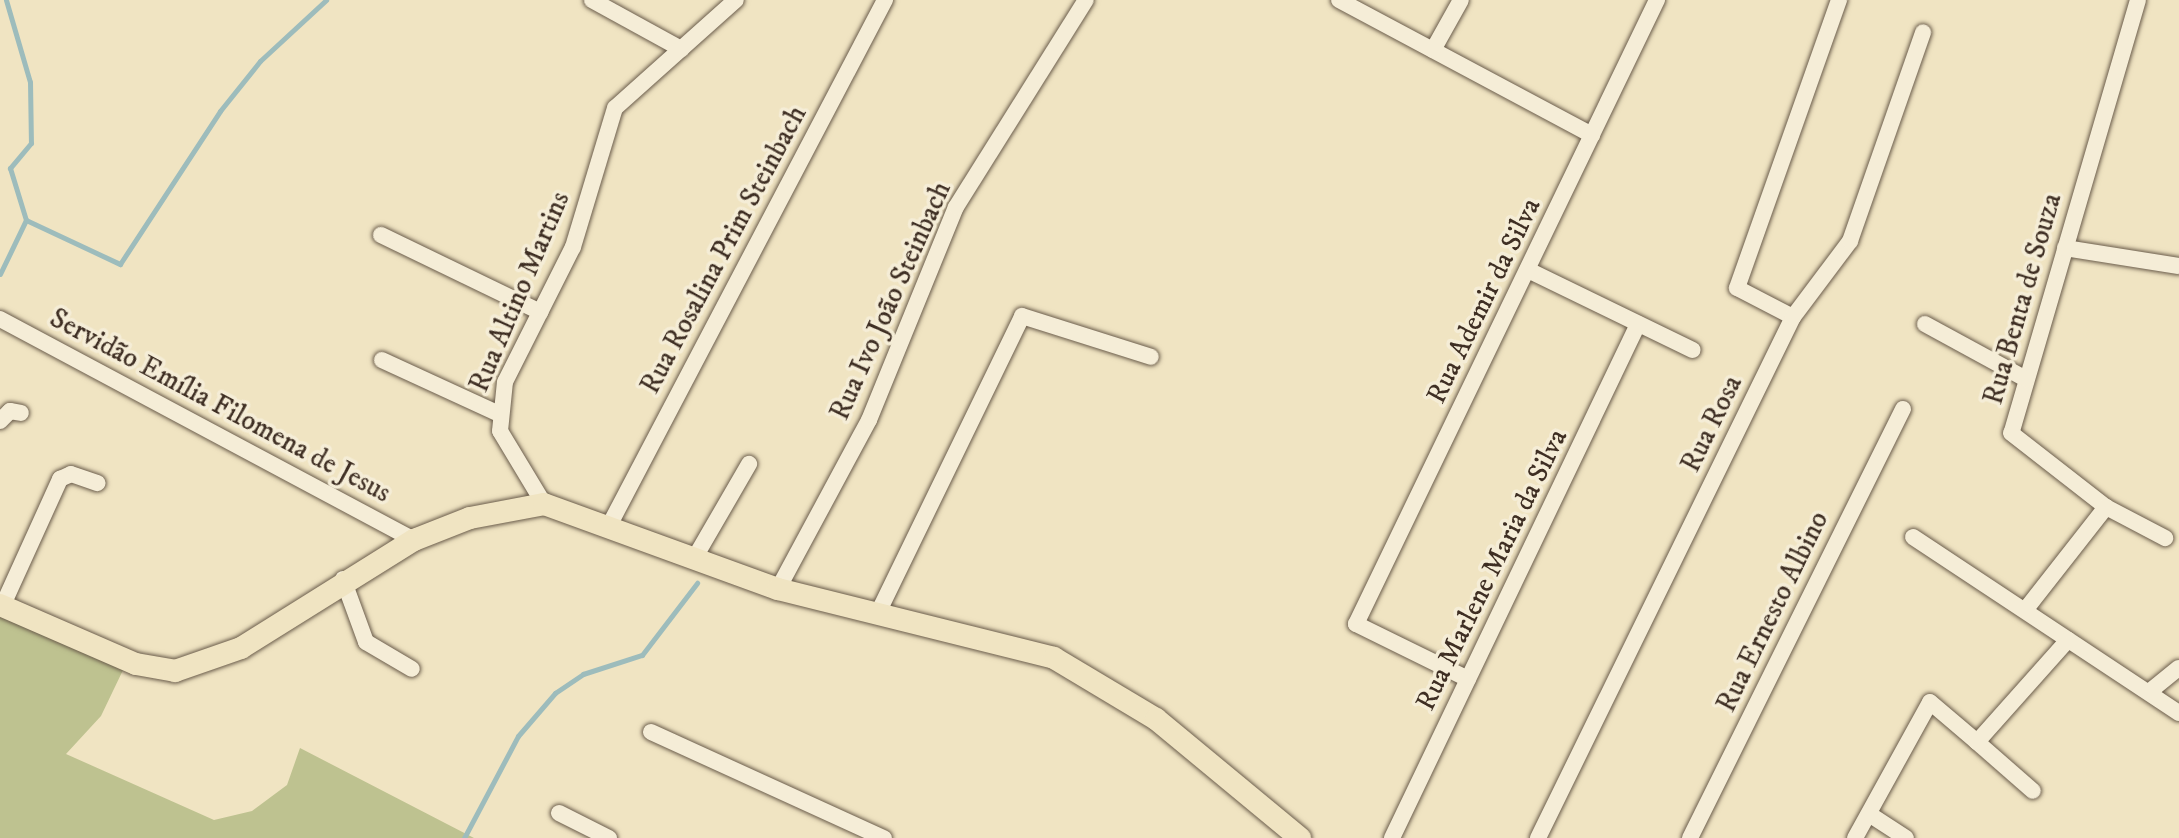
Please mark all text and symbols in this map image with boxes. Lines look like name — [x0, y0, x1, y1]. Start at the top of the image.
street label: Rua Rosalina Prim Steinbach — [634, 100, 814, 400]
street label: Rua Ivo João Steinbach — [823, 177, 959, 425]
street label: Rua Altino Martins — [463, 187, 577, 397]
street label: Rua Benta de Souza — [1977, 190, 2069, 408]
street label: Rua Ademir da Silva — [1420, 193, 1548, 409]
street label: Servidão Emília Filomena de Jesus — [44, 302, 396, 510]
street label: Rua Rosa — [1674, 370, 1750, 478]
street label: Rua Marlene Maria da Silva — [1409, 424, 1575, 716]
street label: Rua Ernesto Albino — [1710, 506, 1836, 718]

